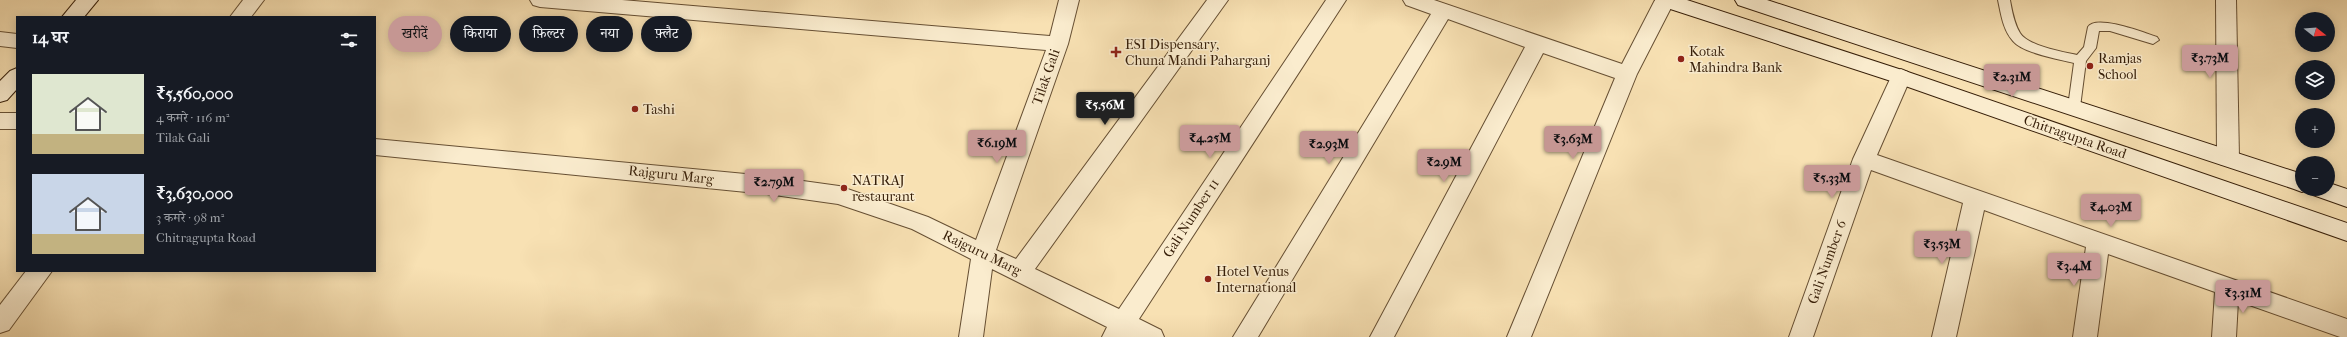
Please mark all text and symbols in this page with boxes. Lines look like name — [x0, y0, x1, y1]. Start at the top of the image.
north arrow — [2295, 12, 2335, 52]
map controls — [2295, 12, 2335, 196]
chip: खरीदें — [388, 16, 442, 52]
chip: किराया — [450, 16, 511, 52]
chip: फ़िल्टर — [519, 16, 578, 52]
chip: नया — [586, 16, 633, 52]
chip: फ़्लैट — [641, 16, 692, 52]
text: 14 घर — [32, 27, 69, 47]
icon: filters — [338, 29, 360, 51]
place label: ESI Dispensary, Chuna Mandi Paharganj — [1125, 36, 1270, 69]
place label: Kotak Mahindra Bank — [1689, 43, 1783, 76]
pin: ₹3.73M — [2177, 45, 2243, 79]
marker: ESI Dispensary, Chuna Mandi Paharganj — [1110, 46, 1122, 58]
street label: Tilak Gali — [1028, 47, 1064, 107]
place label: Ramjas School — [2098, 50, 2142, 83]
text: ₹3.73M — [2191, 50, 2229, 65]
marker: Kotak Mahindra Bank — [1676, 54, 1686, 64]
button: layers — [2295, 60, 2335, 100]
marker: Ramjas School — [2085, 61, 2095, 71]
pin: ₹2.31M — [1979, 64, 2045, 98]
text: ₹2.31M — [1993, 69, 2031, 84]
text: ₹5,560,000 — [156, 83, 233, 103]
icon: home — [64, 90, 112, 138]
pin: ₹5.56M — [1072, 92, 1138, 126]
text: ₹5.56M — [1085, 97, 1125, 112]
place label: Tashi — [643, 101, 675, 118]
marker: Tashi — [630, 104, 640, 114]
button: + — [2295, 108, 2335, 148]
text: 4 कमरे · 116 m² — [156, 110, 230, 125]
street label: Chitragupta Road — [2021, 111, 2129, 163]
pin: ₹4.25M — [1177, 125, 1243, 159]
pin: ₹3.63M — [1540, 126, 1606, 160]
text: Tilak Gali — [156, 130, 210, 145]
pin: ₹6.19M — [964, 130, 1030, 164]
text: ₹4.25M — [1189, 130, 1231, 145]
pin: ₹2.93M — [1296, 131, 1362, 165]
text: ₹3.63M — [1553, 131, 1593, 146]
text: ₹6.19M — [977, 135, 1017, 150]
text: ₹2.93M — [1309, 136, 1349, 151]
pin: ₹2.9M — [1416, 149, 1472, 183]
text: ₹2.9M — [1426, 154, 1462, 169]
button: − — [2295, 156, 2335, 196]
street label: Rajguru Marg — [628, 162, 715, 188]
pin: ₹5.33M — [1799, 165, 1865, 199]
pin: ₹2.79M — [741, 169, 807, 203]
text: ₹5.33M — [1813, 170, 1851, 185]
place label: NATRAJ restaurant — [852, 172, 915, 205]
text: ₹2.79M — [754, 174, 794, 189]
street label: Gali Number 11 — [1159, 175, 1223, 261]
text: ₹3,630,000 — [156, 183, 233, 203]
marker: NATRAJ restaurant — [839, 183, 849, 193]
icon: home — [64, 190, 112, 238]
pin: ₹4.03M — [2078, 194, 2144, 228]
text: ₹4.03M — [2090, 199, 2132, 214]
text: 3 कमरे · 98 m² — [156, 210, 224, 225]
street label: Gali Number 6 — [1804, 217, 1850, 306]
street label: Rajguru Marg — [940, 227, 1025, 280]
text: Chitragupta Road — [156, 230, 256, 245]
pin: ₹3.53M — [1909, 231, 1975, 265]
text: ₹3.53M — [1923, 236, 1961, 251]
pin: ₹3.4M — [2046, 253, 2102, 287]
text: ₹3.4M — [2056, 258, 2092, 273]
place label: Hotel Venus International — [1216, 263, 1297, 296]
marker: Hotel Venus International — [1203, 274, 1213, 284]
pin: ₹3.31M — [2210, 280, 2276, 314]
text: ₹3.31M — [2224, 285, 2262, 300]

